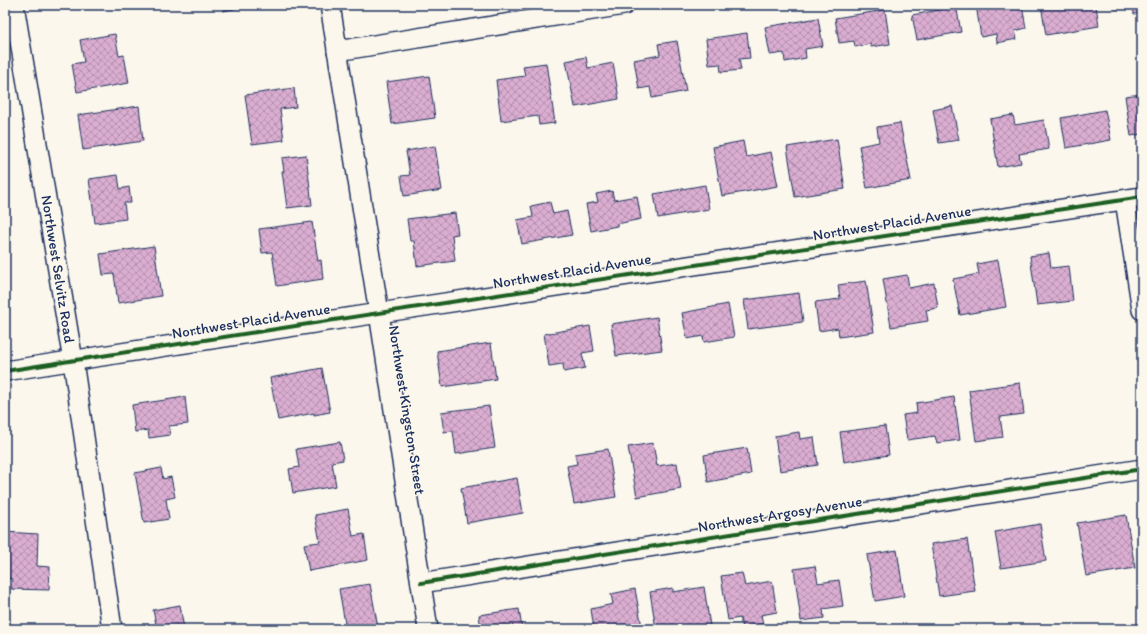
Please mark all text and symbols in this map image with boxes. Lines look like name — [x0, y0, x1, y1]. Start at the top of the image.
street label: Northwest Selvitz Road — [37, 194, 79, 344]
street label: Northwest Placid Avenue — [812, 202, 972, 244]
street label: Northwest Placid Avenue — [492, 250, 652, 292]
street label: Northwest Placid Avenue — [171, 300, 331, 342]
street label: Northwest Kingston Street — [385, 324, 429, 496]
street label: Northwest Argosy Avenue — [697, 492, 863, 536]

